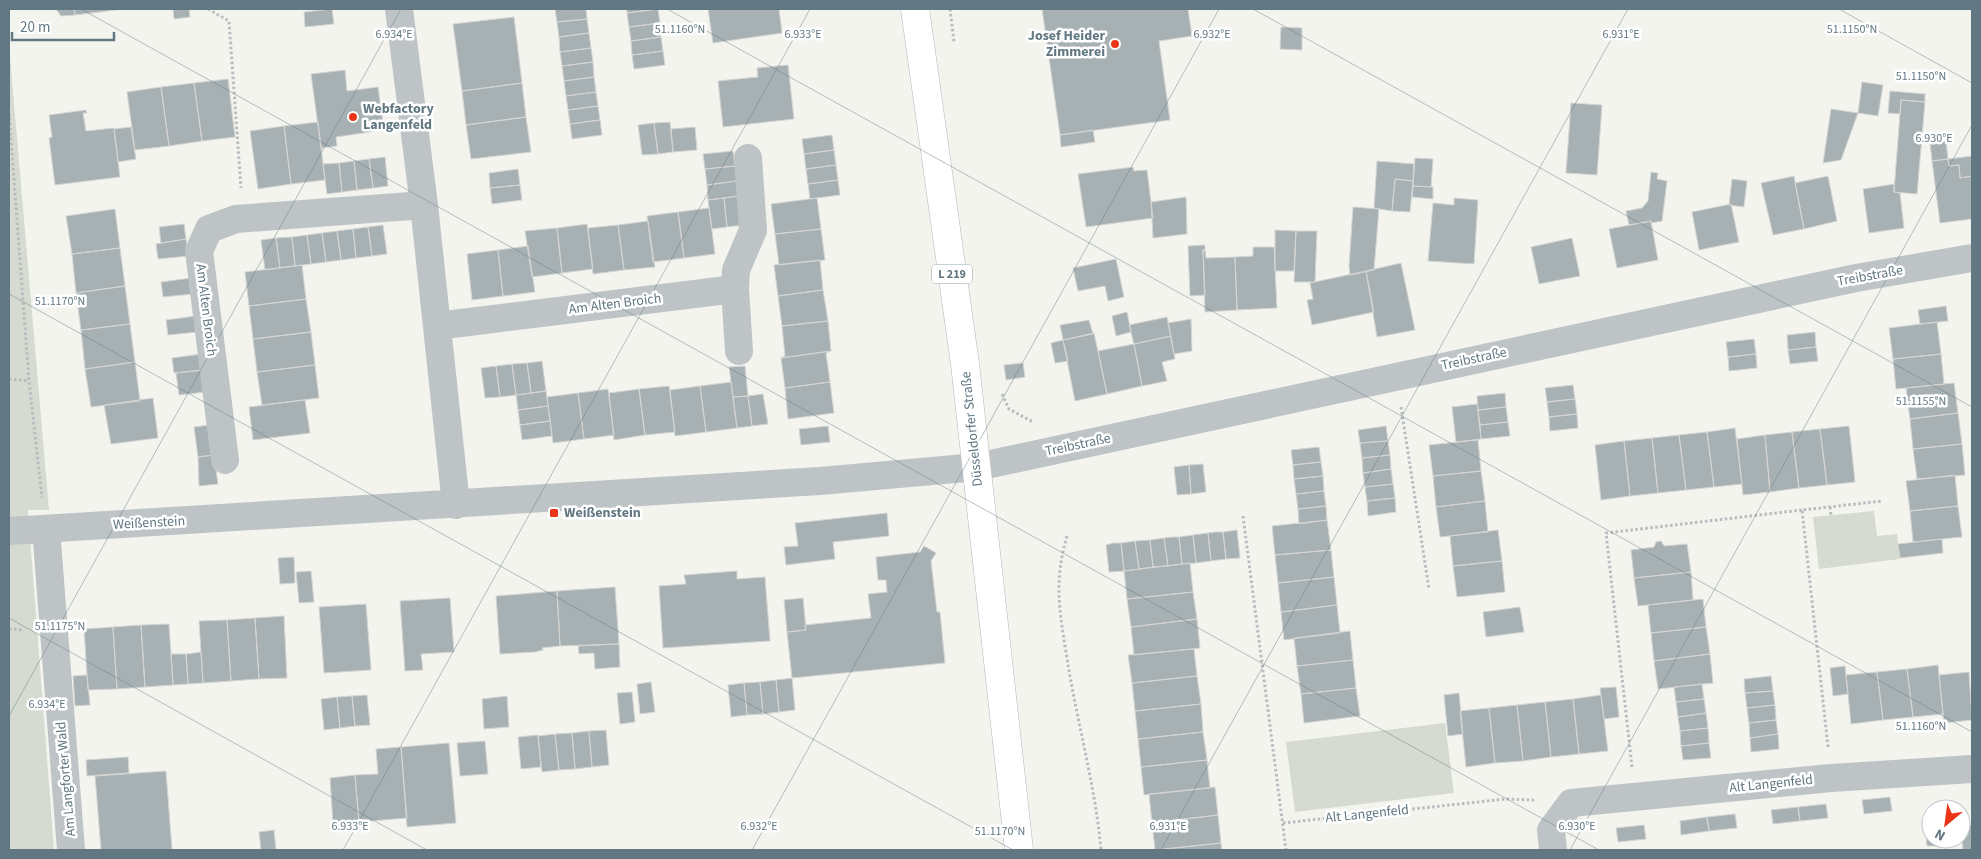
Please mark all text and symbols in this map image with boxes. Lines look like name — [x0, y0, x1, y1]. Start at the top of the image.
scale bar — [12, 10, 115, 42]
text: 20 m — [20, 17, 50, 38]
text: 51.1160°N — [655, 21, 705, 38]
text: 51.1150°N — [1827, 21, 1877, 38]
text: 6.934°E — [375, 26, 413, 43]
text: 6.933°E — [784, 26, 822, 43]
place label: Josef Heider Zimmerei — [1028, 26, 1105, 62]
text: 6.932°E — [1193, 26, 1231, 43]
text: 6.931°E — [1602, 26, 1640, 43]
marker: Josef Heider Zimmerei — [1109, 38, 1121, 50]
text: 51.1150°N — [1896, 68, 1946, 85]
place label: Webfactory Langenfeld — [363, 99, 434, 135]
marker: Webfactory Langenfeld — [347, 111, 359, 123]
text: 6.930°E — [1915, 130, 1953, 147]
street label: Treibstraße — [1835, 260, 1905, 292]
street label: Am Alten Broich — [190, 263, 222, 357]
road number: L 219 — [932, 264, 972, 284]
street label: Am Alten Broich — [568, 288, 662, 320]
text: 51.1170°N — [35, 293, 85, 310]
street label: Treibstraße — [1439, 342, 1509, 376]
street label: Düsseldorfer Straße — [956, 370, 988, 488]
text: 51.1155°N — [1896, 393, 1946, 410]
street label: Treibstraße — [1043, 428, 1113, 462]
place label: Weißenstein — [564, 503, 641, 523]
marker: Weißenstein — [548, 507, 560, 519]
street label: Weißenstein — [112, 511, 186, 535]
text: 51.1175°N — [35, 618, 85, 635]
text: 6.934°E — [28, 696, 66, 713]
text: 51.1160°N — [1896, 718, 1946, 735]
street label: Am Langforter Wald — [51, 721, 81, 837]
street label: Alt Langenfeld — [1728, 770, 1814, 798]
north arrow — [1921, 799, 1971, 849]
street label: Alt Langenfeld — [1324, 800, 1410, 828]
text: 6.933°E — [331, 818, 369, 835]
text: 6.932°E — [740, 818, 778, 835]
text: 6.931°E — [1149, 818, 1187, 835]
text: 6.930°E — [1558, 818, 1596, 835]
text: 51.1170°N — [975, 823, 1025, 840]
text: N — [1931, 823, 1949, 845]

